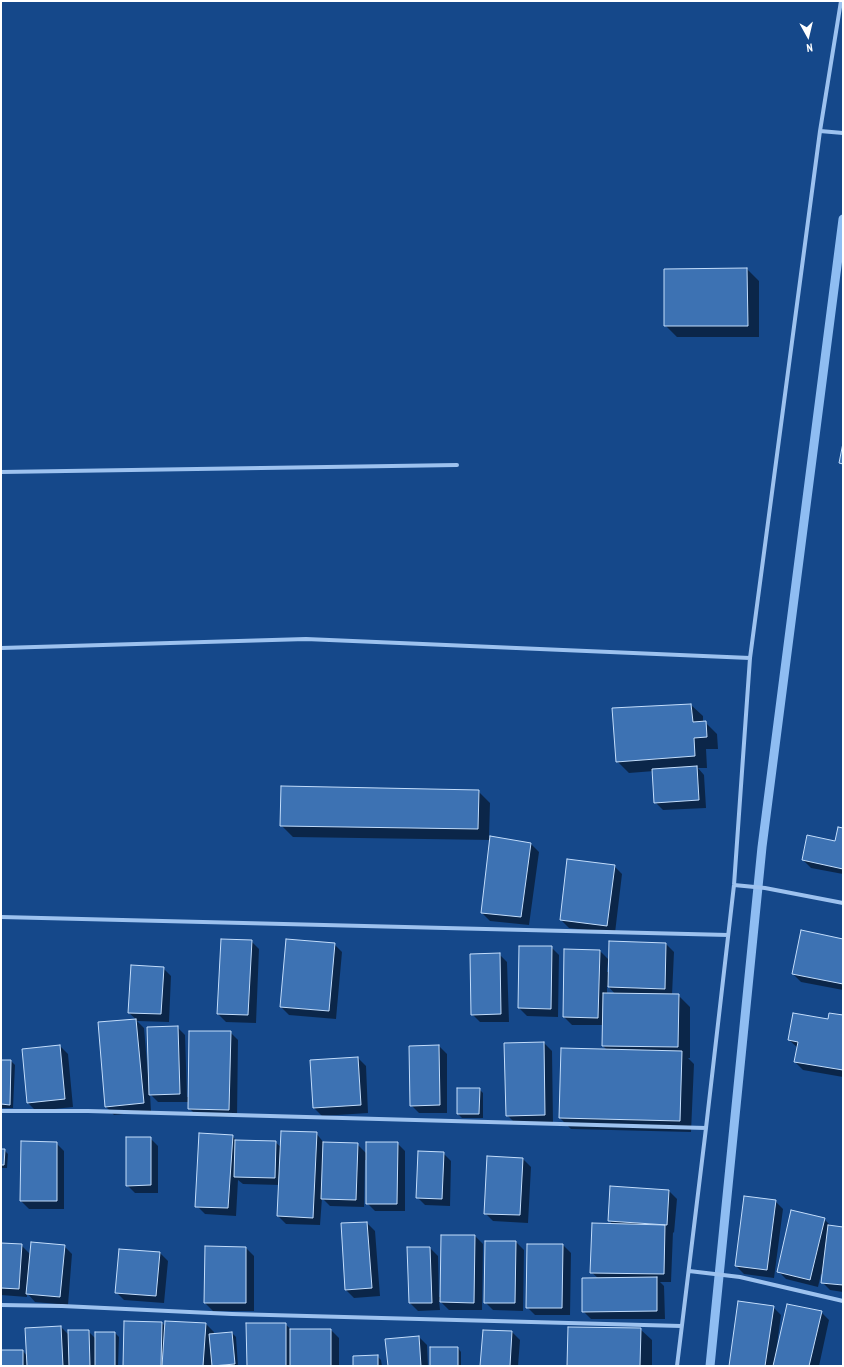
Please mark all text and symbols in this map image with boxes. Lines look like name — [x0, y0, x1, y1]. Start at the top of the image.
north arrow — [788, 16, 828, 56]
text: N — [806, 41, 814, 55]

